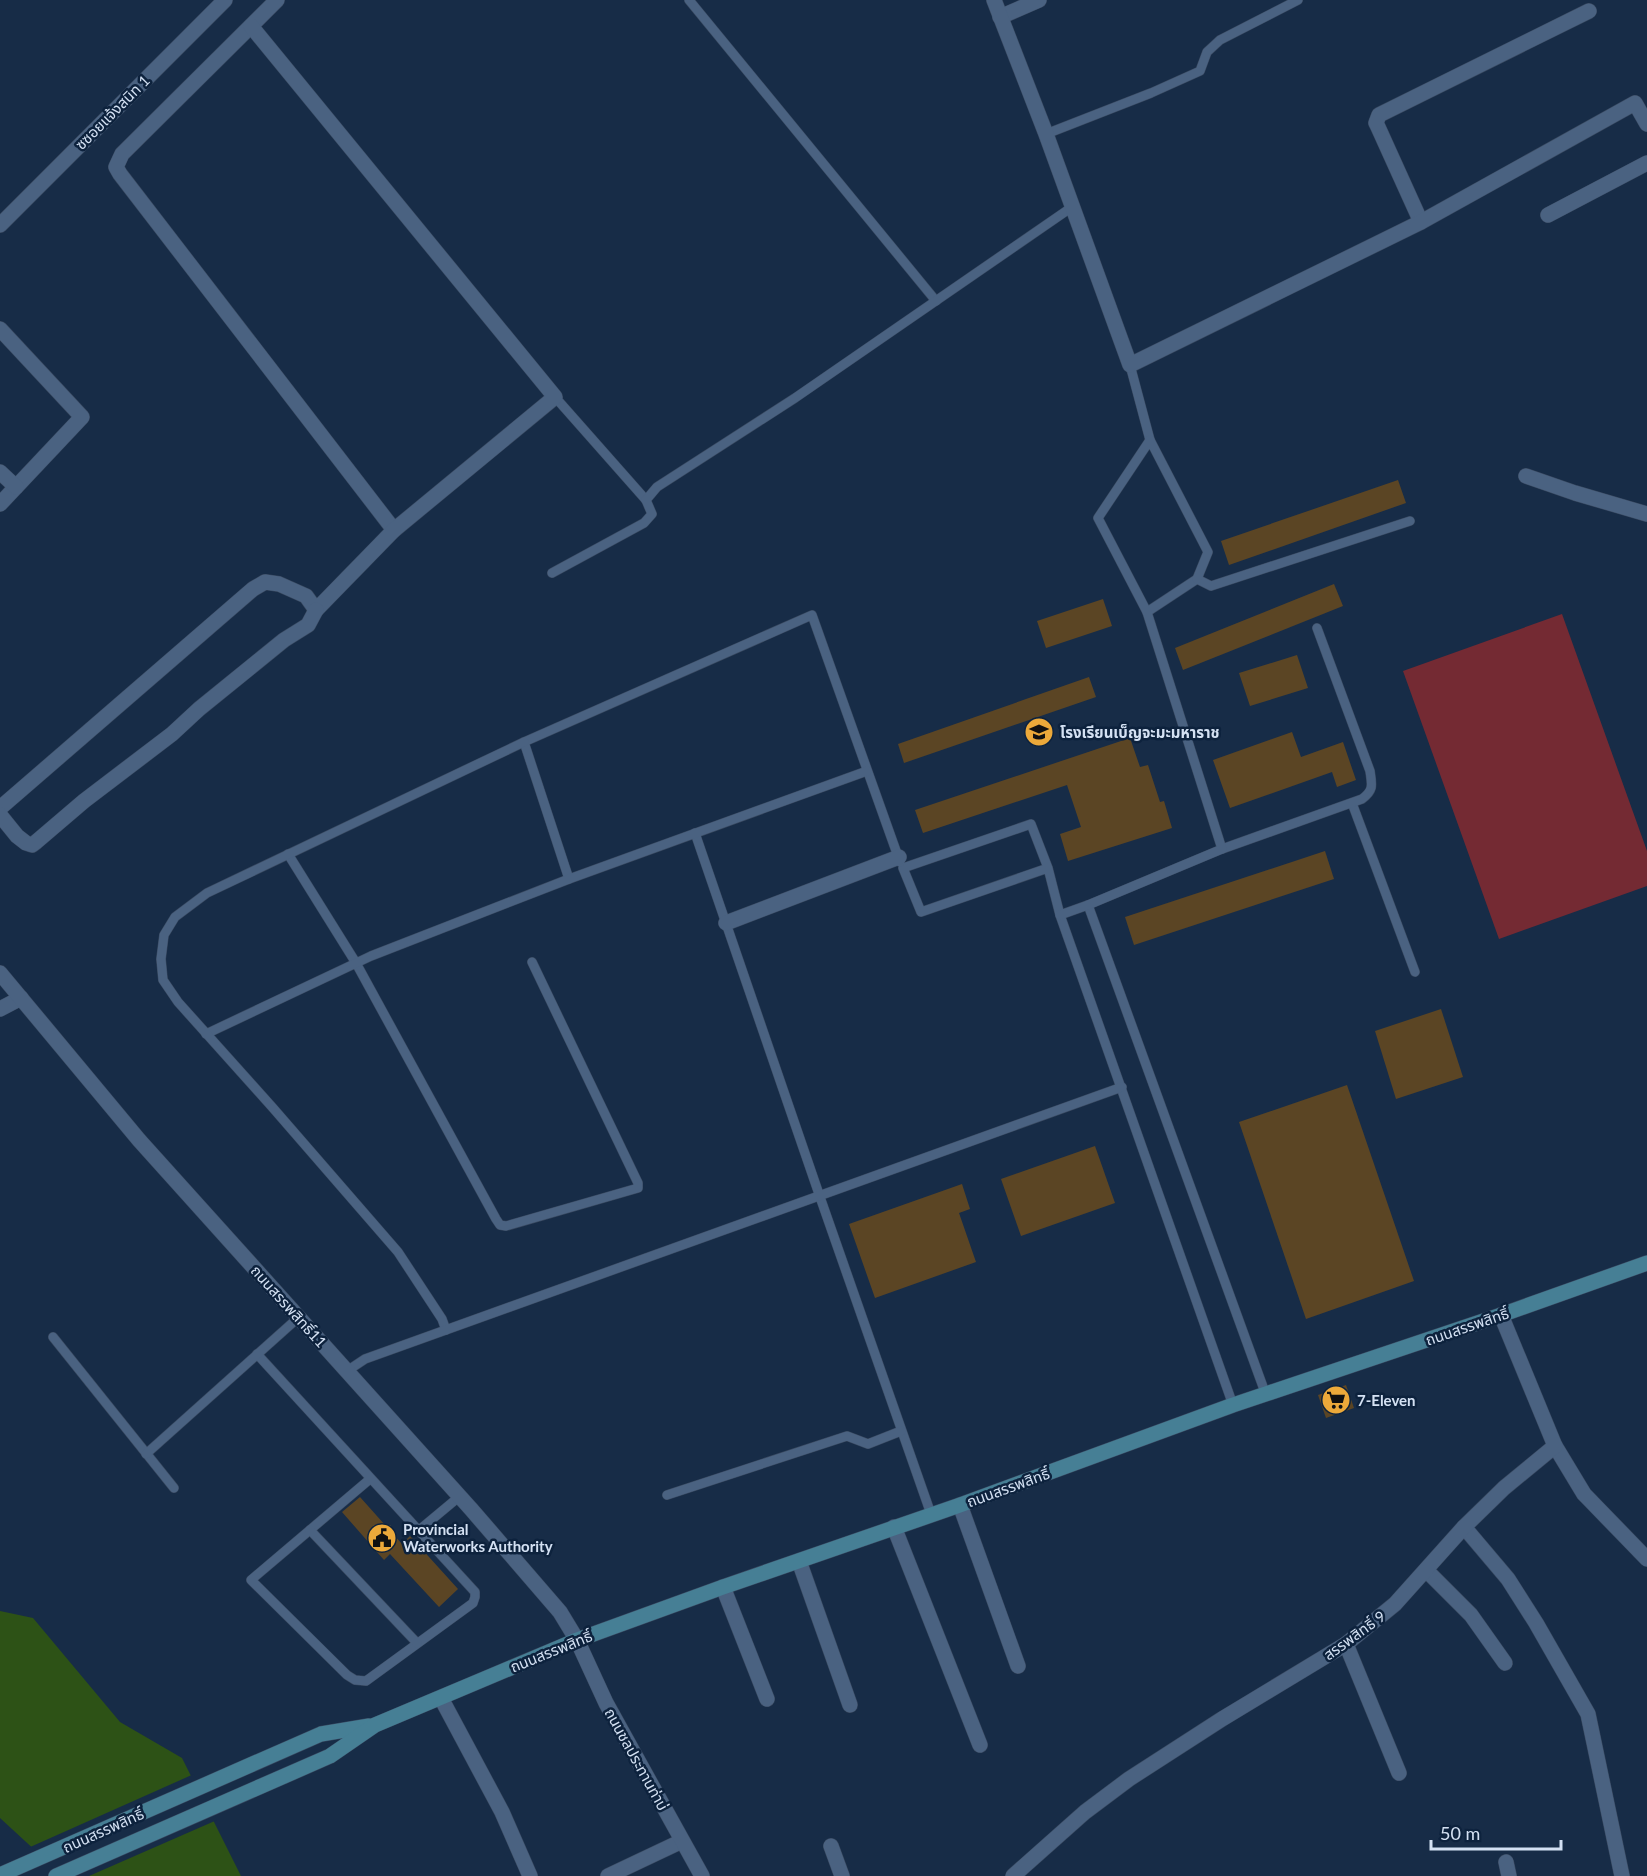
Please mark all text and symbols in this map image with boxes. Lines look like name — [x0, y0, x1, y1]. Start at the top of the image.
street label: ซซอยแจ้งสนิท 1 — [71, 71, 153, 153]
school or university icon: โรงเรียนเบ็ญจะมะมหาราช — [1023, 716, 1055, 748]
place label: โรงเรียนเบ็ญจะมะมหาราช — [1060, 723, 1220, 741]
street label: ถนนสรรพสิทธิ์11 — [247, 1261, 331, 1351]
street label: ถนนสรรพสิทธิ์ — [1423, 1303, 1511, 1349]
supermarket icon: 7-Eleven — [1320, 1384, 1352, 1416]
place label: 7-Eleven — [1357, 1391, 1416, 1409]
street label: ถนนสรรพสิทธิ์ — [964, 1464, 1052, 1510]
place label: Provincial Waterworks Authority — [403, 1520, 553, 1555]
public building icon: Provincial Waterworks Authority — [366, 1522, 398, 1554]
street label: สรรพสิทธิ์ 9 — [1320, 1607, 1388, 1663]
street label: ถนนสรรพสิทธิ์ — [507, 1626, 595, 1676]
street label: ถนนชลประทานท่าบ่ — [601, 1705, 673, 1813]
street label: ถนนสรรพสิทธิ์ — [60, 1804, 147, 1856]
scale bar — [1431, 1813, 1562, 1851]
text: 50 m — [1440, 1822, 1480, 1844]

